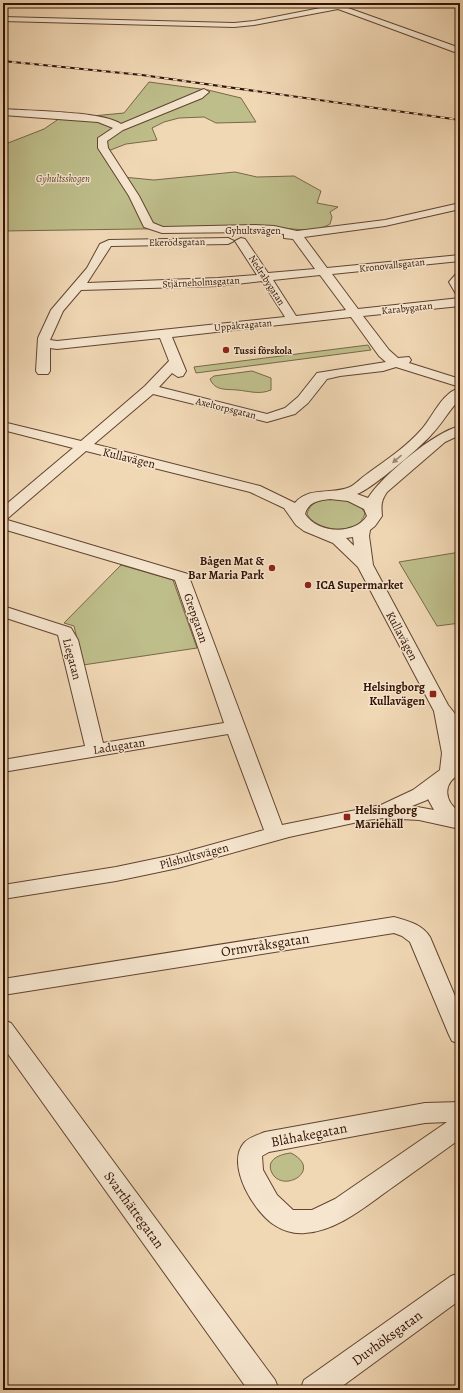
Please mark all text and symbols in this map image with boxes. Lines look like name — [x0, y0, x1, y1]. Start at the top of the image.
park label: Gyhultsskogen — [36, 172, 90, 185]
street label: Gyhultsvägen — [225, 224, 281, 237]
street label: Ekerödsgatan — [149, 235, 206, 249]
street label: Nedrabygatan — [246, 252, 288, 308]
street label: Kronovallsgatan — [358, 255, 426, 275]
street label: Stjärneholmsgatan — [162, 273, 241, 291]
street label: Karabygatan — [381, 299, 434, 317]
street label: Uppåkragatan — [213, 316, 273, 335]
place label: Tussi förskola — [234, 344, 292, 357]
marker: Tussi förskola — [221, 345, 231, 355]
street label: Axeltorpsgatan — [193, 394, 258, 423]
street label: Kullavägen — [101, 444, 157, 472]
one-way arrow — [391, 454, 402, 463]
place label: Bågen Mat & Bar Maria Park — [188, 553, 265, 583]
marker: Bågen Mat & Bar Maria Park — [267, 563, 277, 573]
place label: ICA Supermarket — [316, 577, 403, 593]
marker: ICA Supermarket — [303, 580, 313, 590]
street label: Grepgatan — [180, 591, 212, 645]
street label: Kullavägen — [382, 609, 422, 664]
street label: Liegatan — [59, 636, 85, 682]
place label: Helsingborg Kullavägen — [363, 679, 426, 709]
marker: Helsingborg Kullavägen — [428, 689, 438, 699]
street label: Ladugatan — [92, 734, 146, 758]
place label: Helsingborg Mariehäll — [355, 802, 418, 832]
marker: Helsingborg Mariehäll — [342, 812, 352, 822]
street label: Pilshultsvägen — [158, 839, 231, 873]
street label: Ormvråksgatan — [219, 929, 311, 961]
street label: Blåhakegatan — [269, 1118, 349, 1152]
street label: Svarthättegatan — [100, 1168, 169, 1253]
street label: Duvhöksgatan — [348, 1306, 426, 1370]

